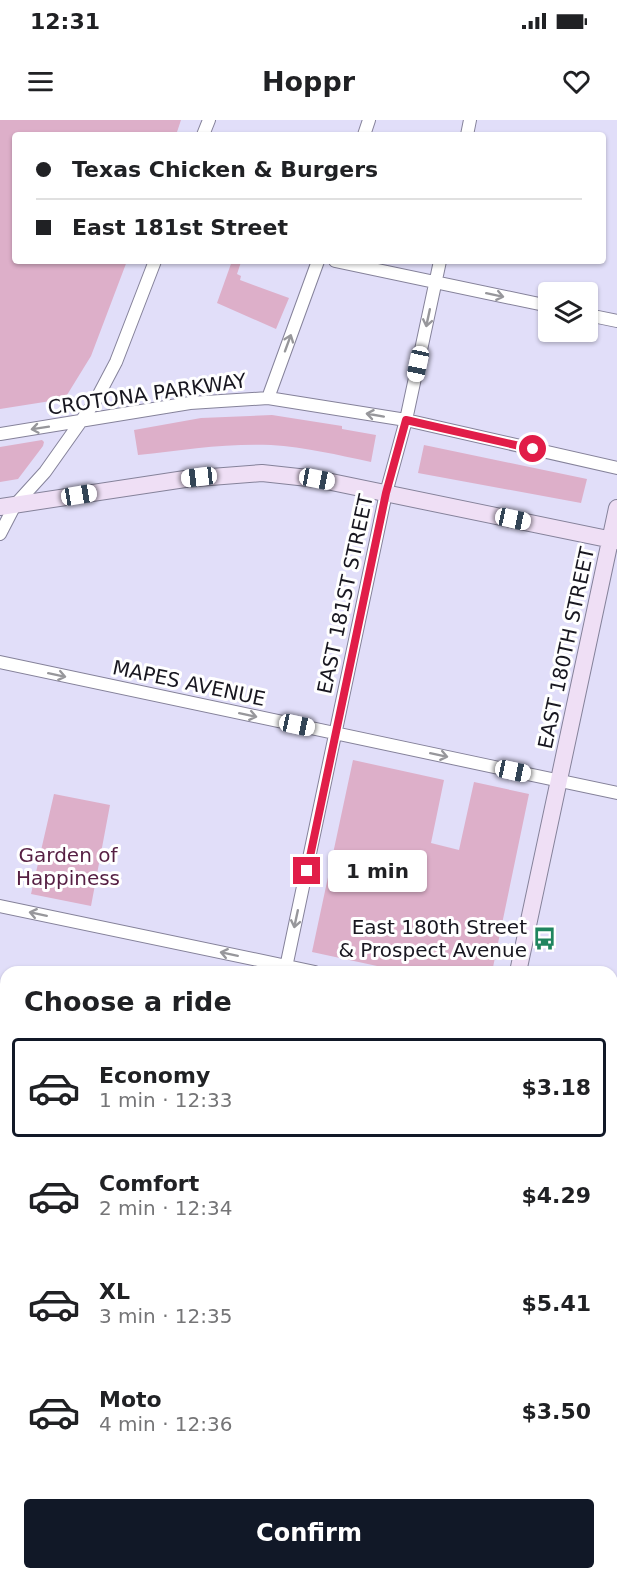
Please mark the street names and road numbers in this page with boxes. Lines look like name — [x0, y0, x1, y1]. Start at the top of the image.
street label: CROTONA PARKWAY — [46, 368, 249, 420]
street label: EAST 181ST STREET — [312, 491, 378, 696]
street label: EAST 180TH STREET — [533, 544, 599, 751]
street label: MAPES AVENUE — [110, 655, 268, 711]

